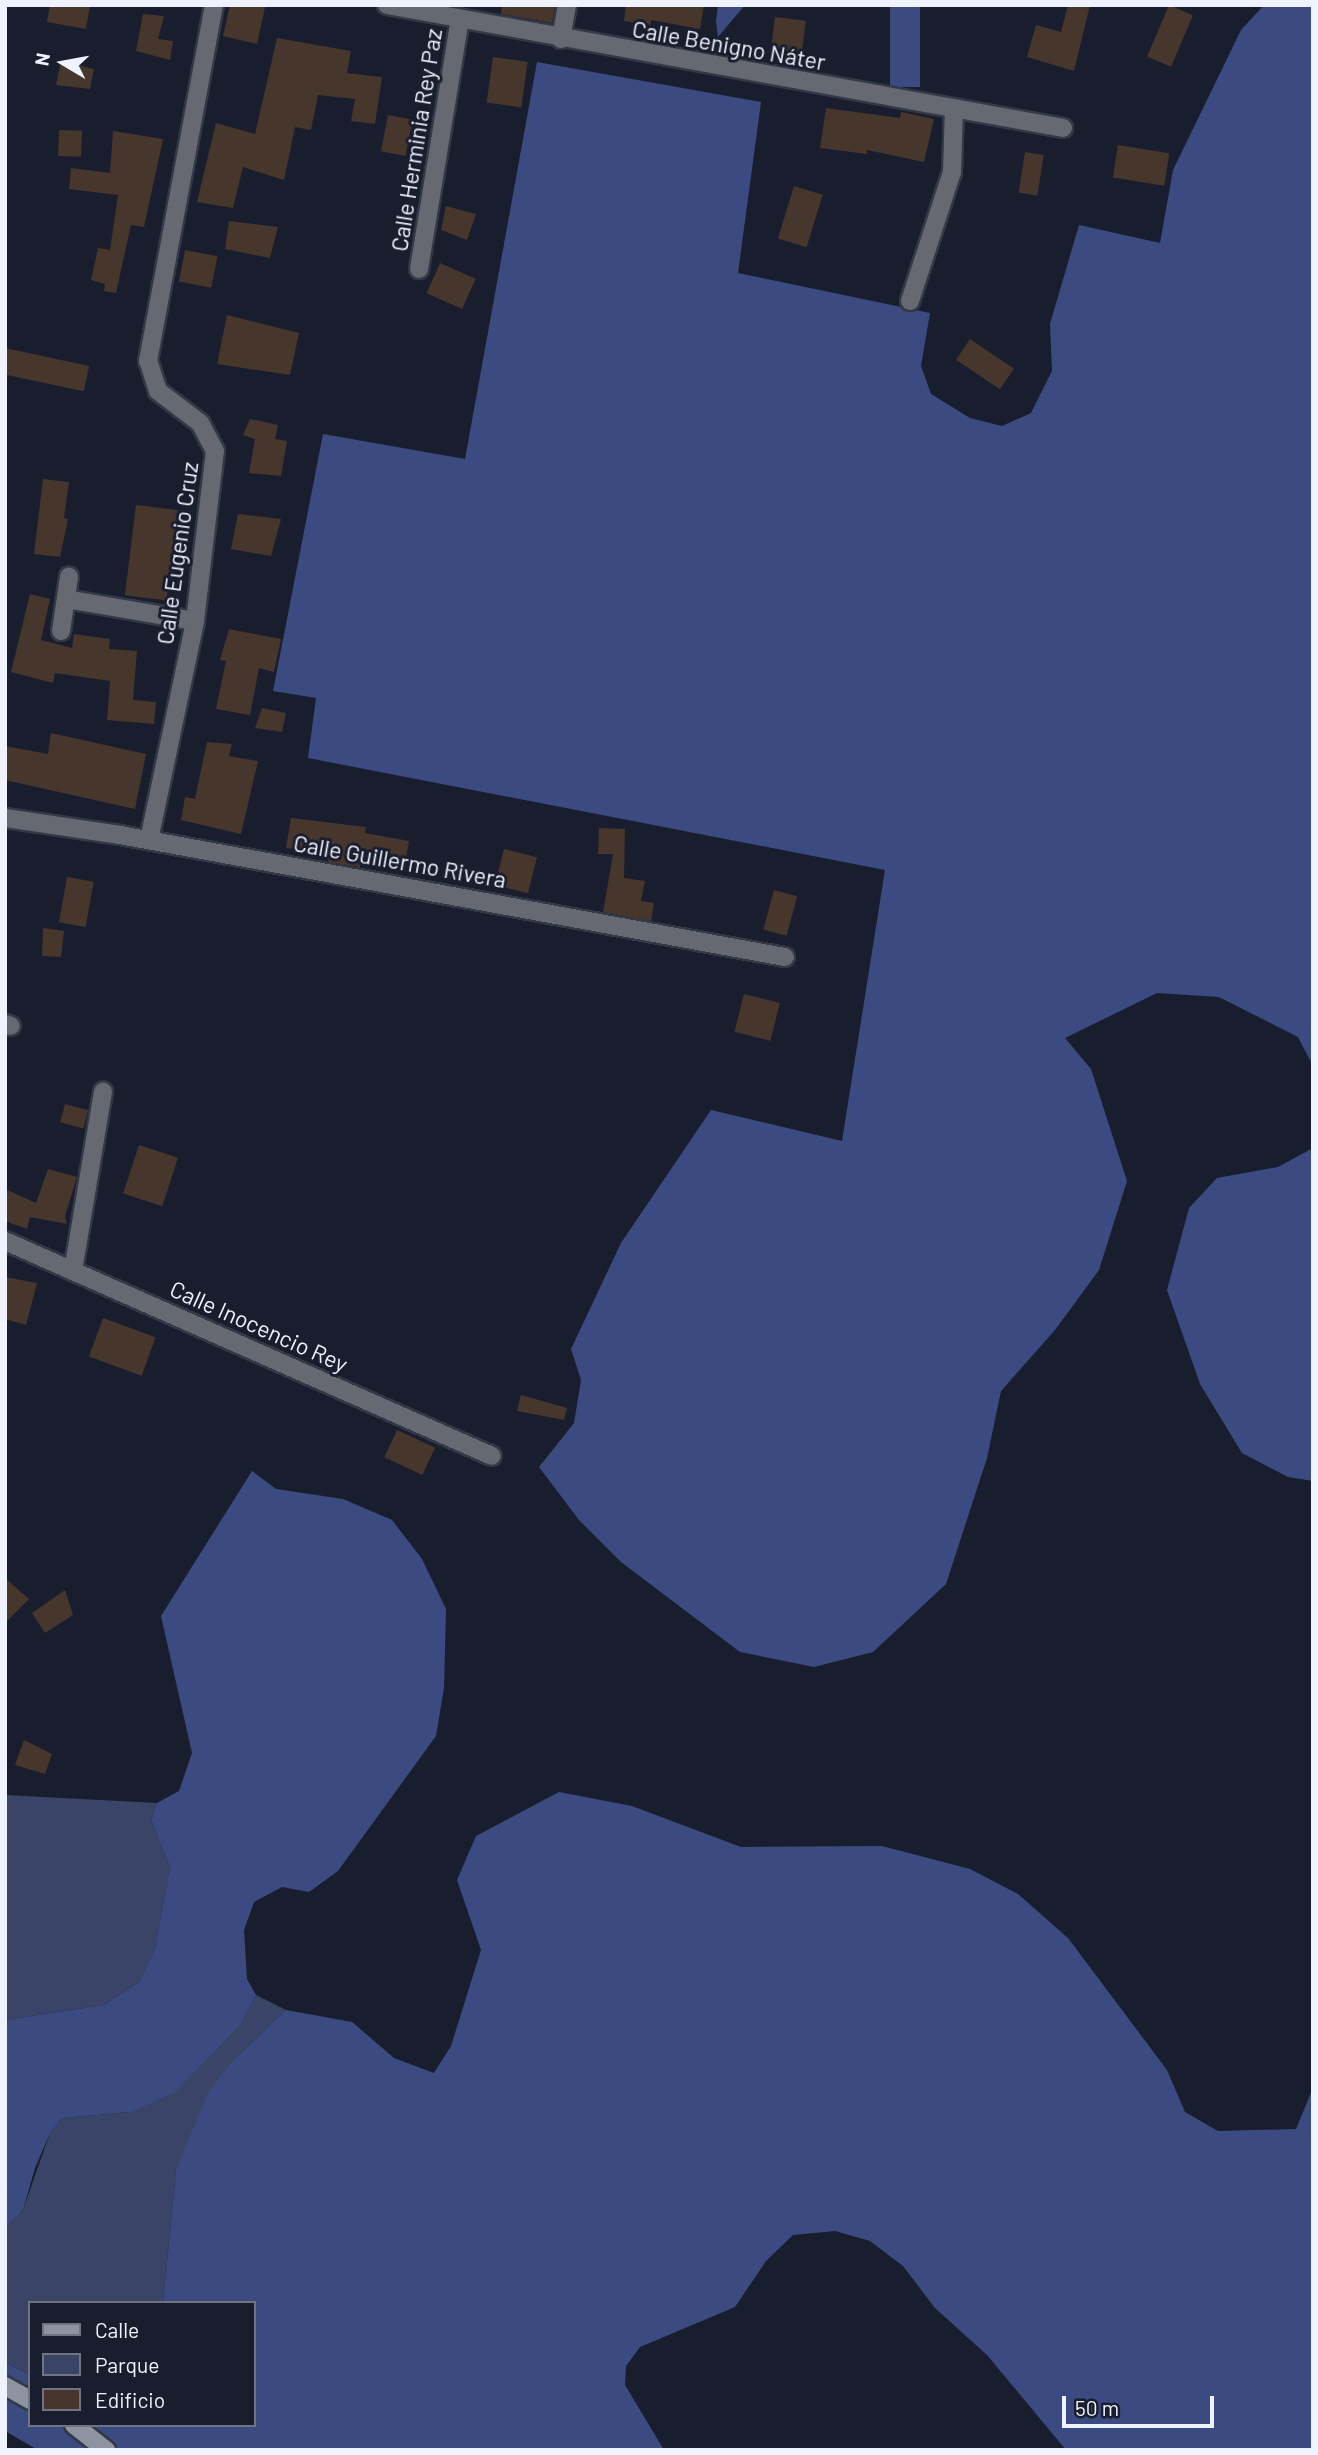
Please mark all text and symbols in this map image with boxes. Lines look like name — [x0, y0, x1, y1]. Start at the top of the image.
street label: Calle Benigno Náter — [630, 14, 828, 76]
street label: Calle Herminia Rey Paz — [385, 27, 447, 253]
north arrow — [28, 28, 98, 98]
text: N — [29, 51, 54, 67]
street label: Calle Eugenio Cruz — [151, 460, 203, 646]
street label: Calle Guillermo Rivera — [292, 829, 508, 893]
street label: Calle Inocencio Rey — [166, 1274, 352, 1378]
legend — [28, 2301, 256, 2427]
text: Calle — [95, 2317, 139, 2342]
text: Parque — [95, 2352, 160, 2377]
scale bar — [1066, 2382, 1218, 2426]
text: Edificio — [95, 2387, 165, 2412]
text: 50 m — [1075, 2395, 1119, 2420]

